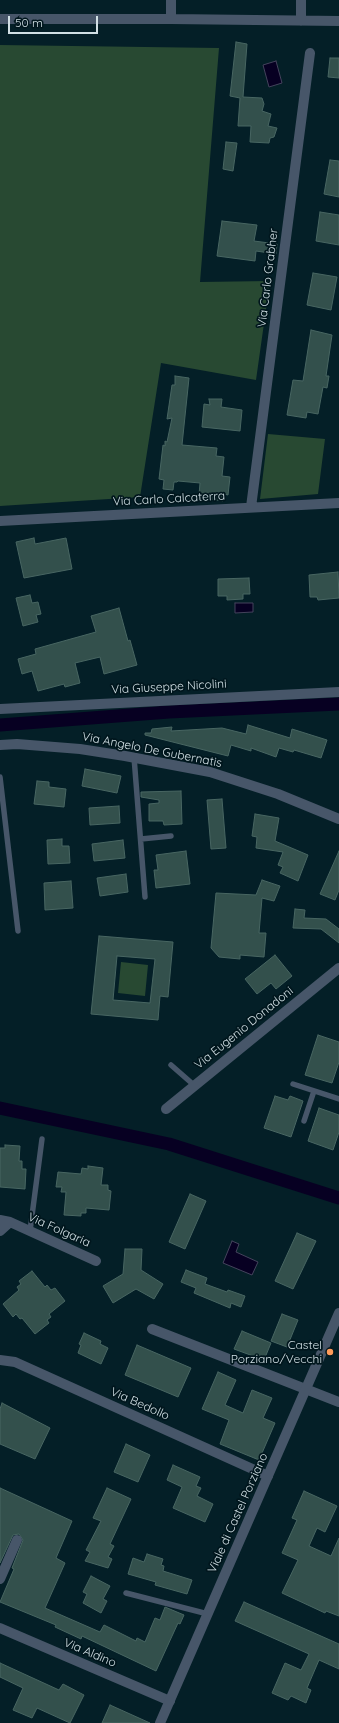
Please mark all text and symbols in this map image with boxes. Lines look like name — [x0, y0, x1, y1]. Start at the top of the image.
scale bar — [10, 8, 100, 34]
text: 50 m — [15, 15, 43, 30]
street label: Via Carlo Grabher — [255, 228, 281, 328]
street label: Via Carlo Calcaterra — [113, 489, 225, 509]
street label: Via Giuseppe Nicolini — [111, 677, 227, 697]
street label: Via Angelo De Gubernatis — [81, 729, 223, 771]
street label: Via Eugenio Donadoni — [192, 984, 296, 1072]
street label: Via Folgaria — [26, 1210, 92, 1250]
place label: Castel Porziano/Vecchi — [231, 1338, 322, 1366]
marker: Castel Porziano/Vecchi — [325, 1347, 335, 1357]
street label: Via Bedollo — [108, 1385, 172, 1423]
street label: Viale di Castel Porziano — [205, 1451, 271, 1575]
street label: Via Aldino — [62, 1636, 118, 1670]

